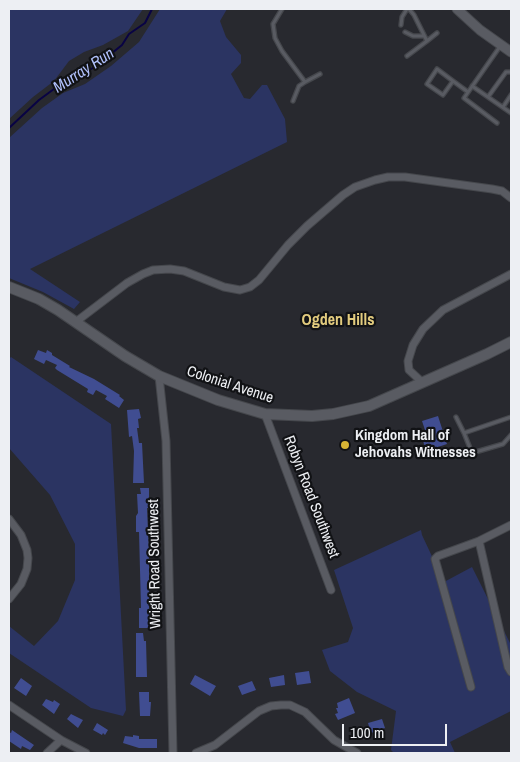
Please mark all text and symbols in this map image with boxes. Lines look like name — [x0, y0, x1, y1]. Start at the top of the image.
water label: Murray Run — [50, 44, 118, 98]
district label: Ogden Hills — [302, 311, 374, 331]
street label: Colonial Avenue — [184, 363, 276, 407]
place label: Kingdom Hall of Jehovahs Witnesses — [355, 427, 476, 462]
street label: Robyn Road Southwest — [279, 433, 343, 561]
marker: Kingdom Hall of Jehovahs Witnesses — [339, 439, 351, 451]
street label: Wright Road Southwest — [145, 499, 165, 629]
scale bar — [345, 714, 450, 746]
text: 100 m — [350, 722, 384, 743]

